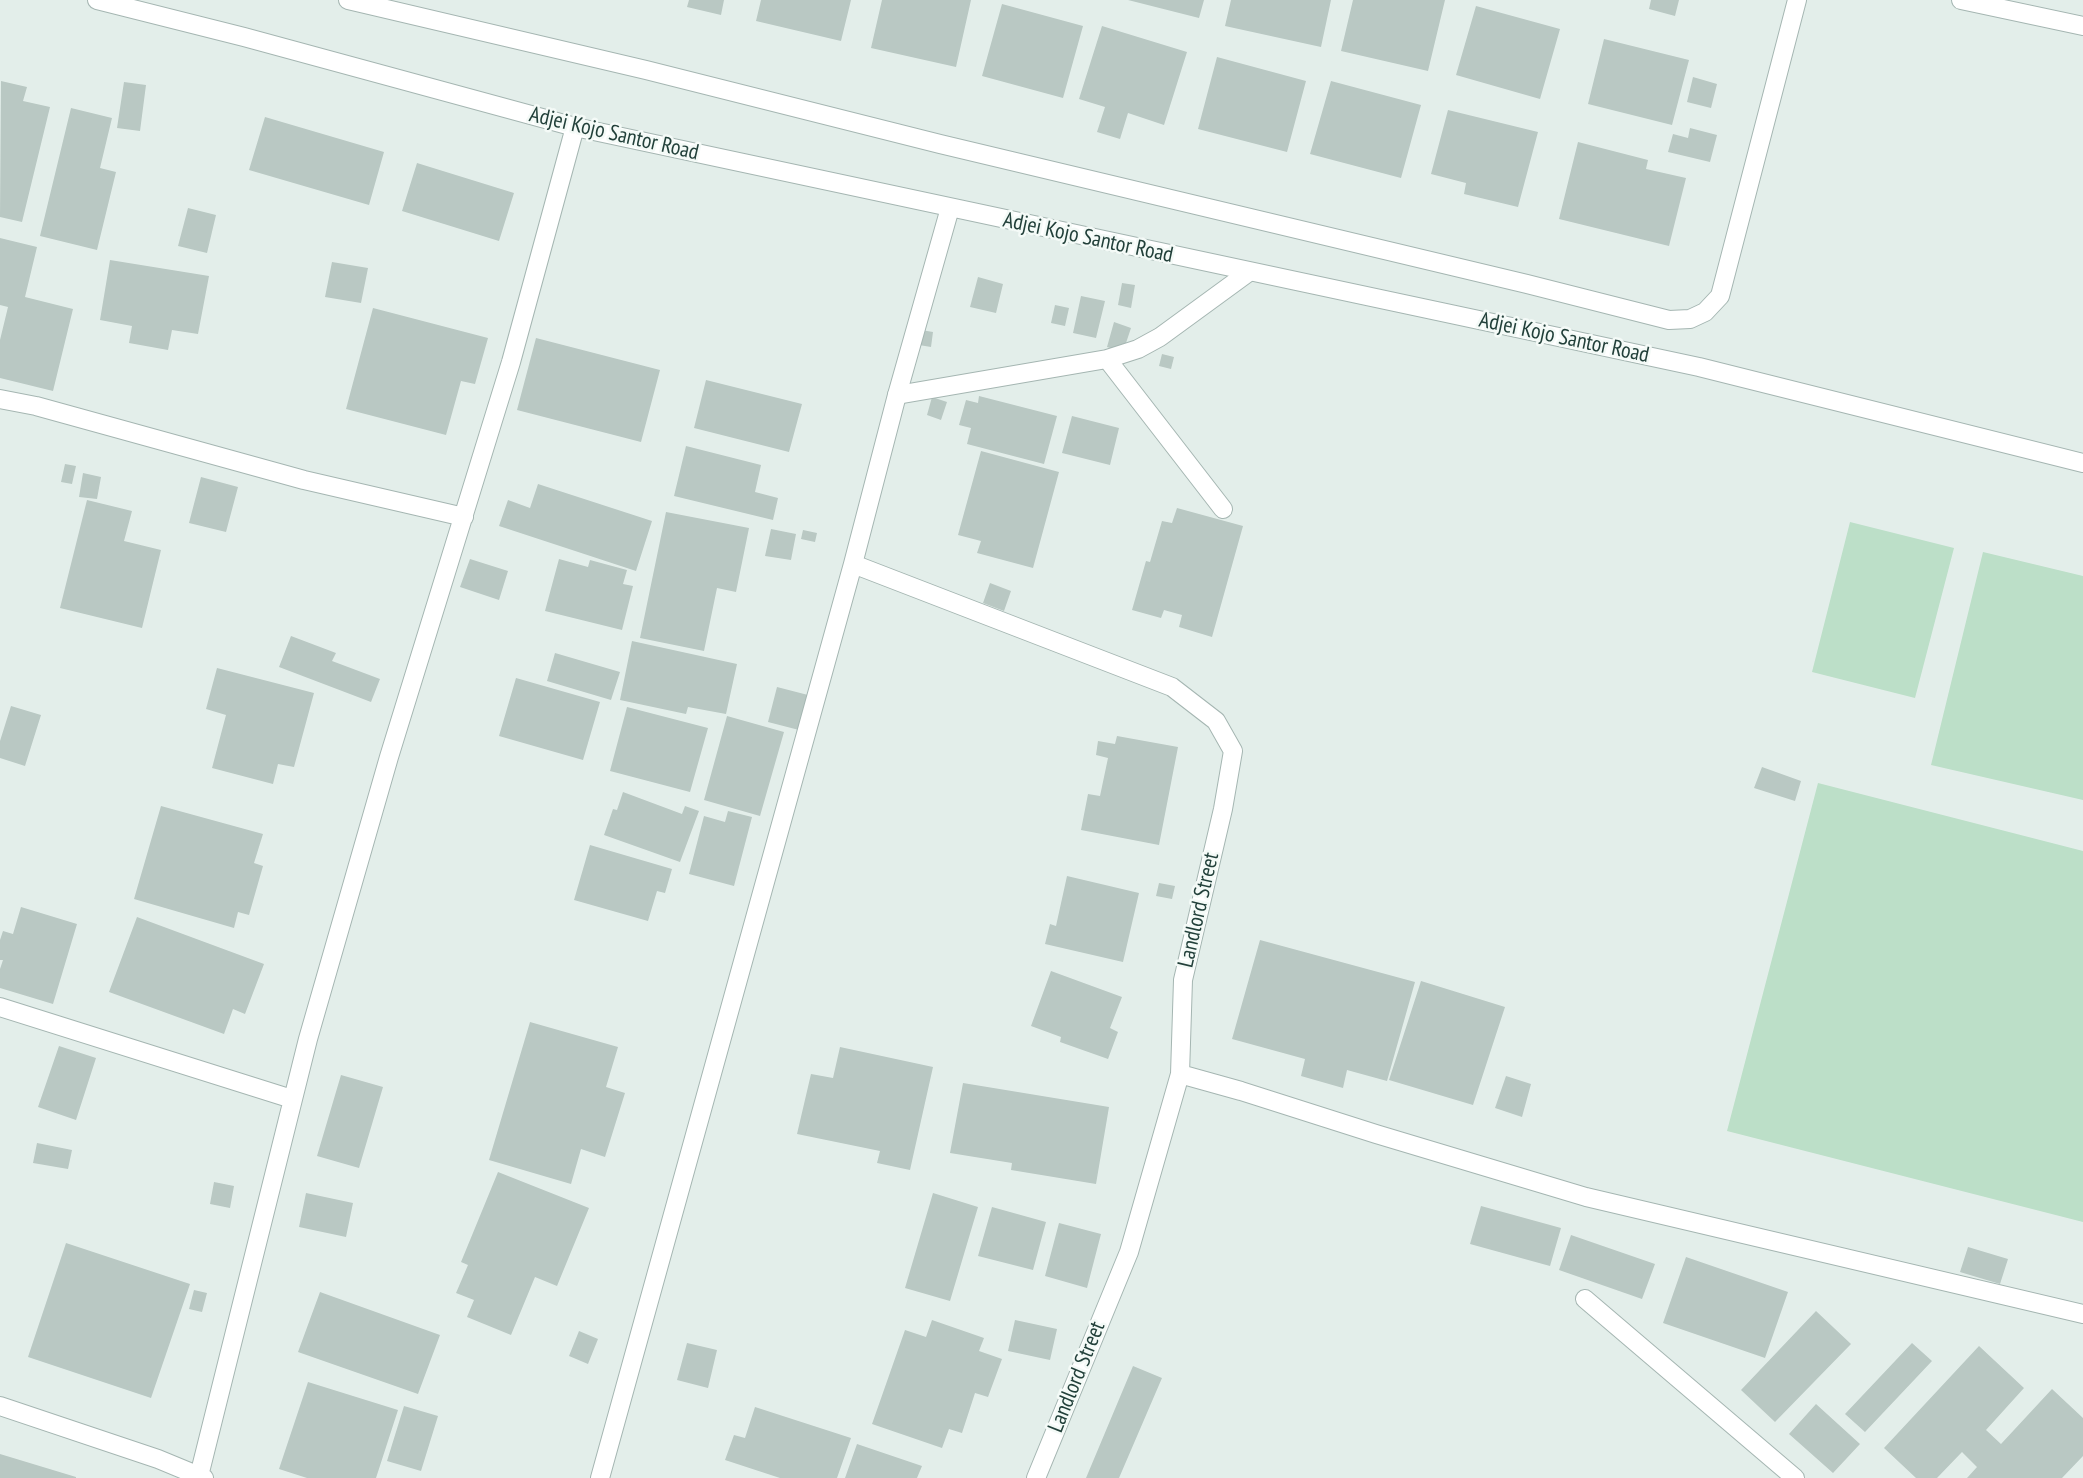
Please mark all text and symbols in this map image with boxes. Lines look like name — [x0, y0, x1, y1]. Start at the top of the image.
street label: Adjei Kojo Santor Road — [527, 102, 701, 166]
street label: Adjei Kojo Santor Road — [1001, 207, 1175, 269]
street label: Adjei Kojo Santor Road — [1477, 307, 1651, 369]
street label: Landlord Street — [1173, 850, 1225, 970]
street label: Landlord Street — [1043, 1318, 1111, 1436]

